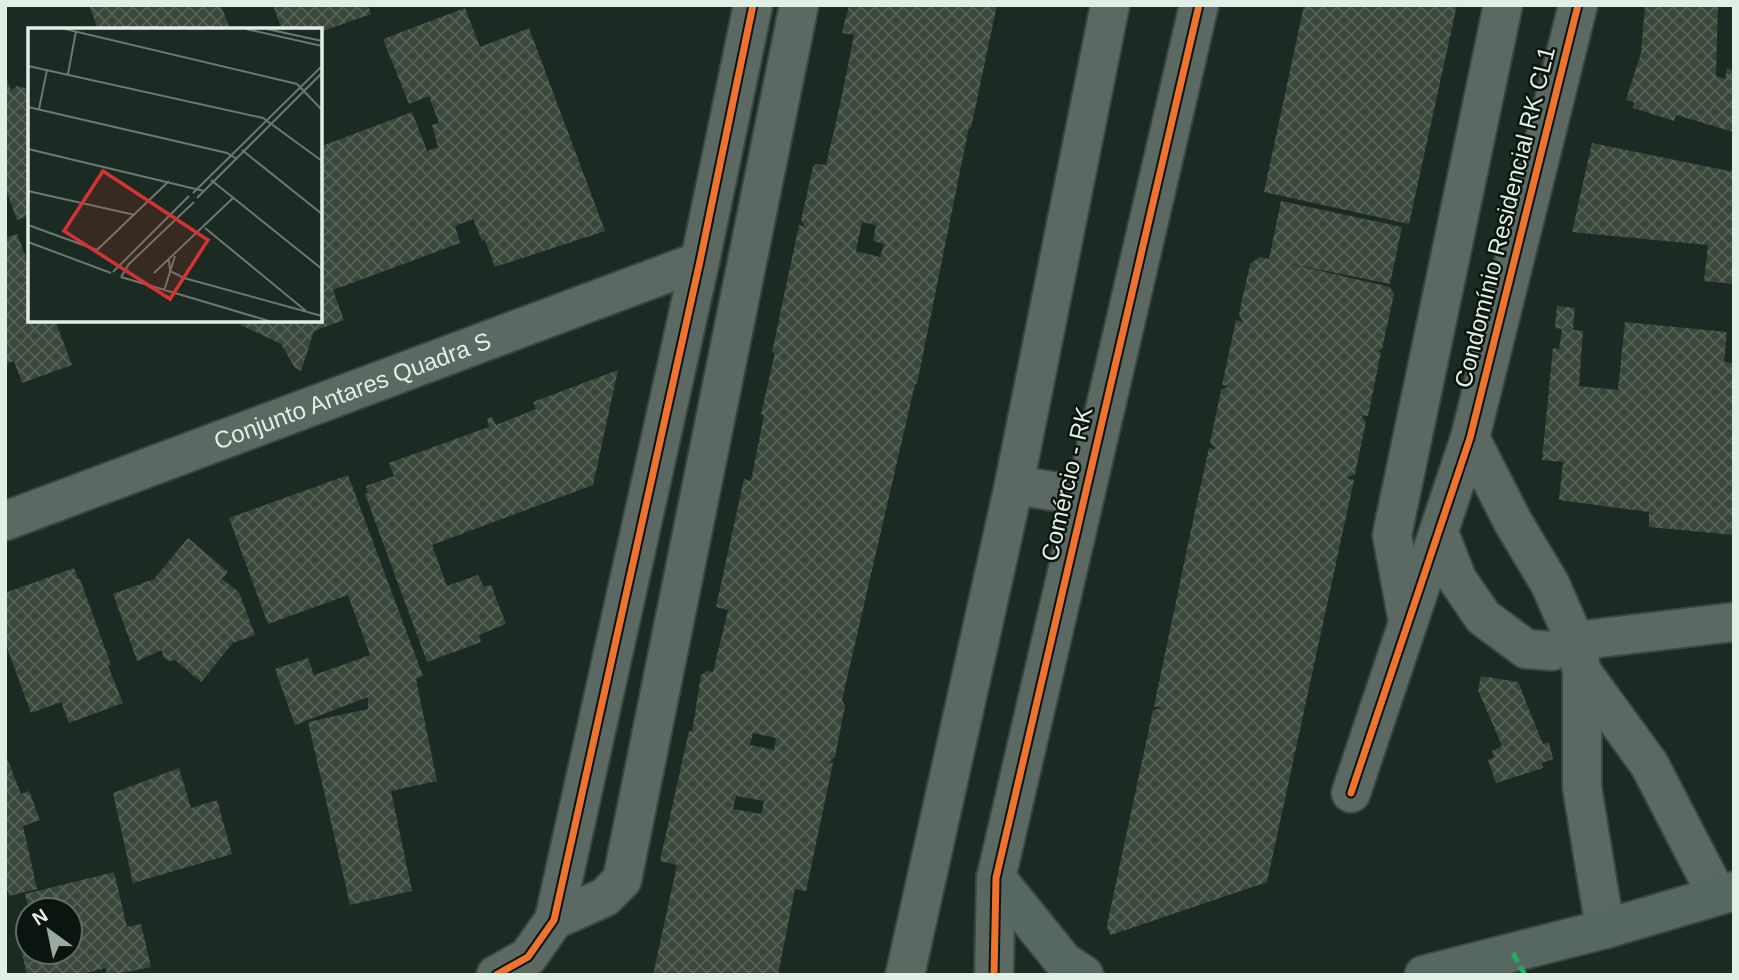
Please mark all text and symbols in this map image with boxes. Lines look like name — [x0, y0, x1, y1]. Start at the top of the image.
inset map — [28, 28, 322, 322]
street label: Condomínio Residencial RK CL1 — [1449, 43, 1560, 390]
street label: Conjunto Antares Quadra S — [210, 326, 495, 455]
street label: Comércio - RK — [1036, 404, 1097, 564]
north arrow — [14, 896, 84, 966]
text: N — [29, 905, 51, 930]

